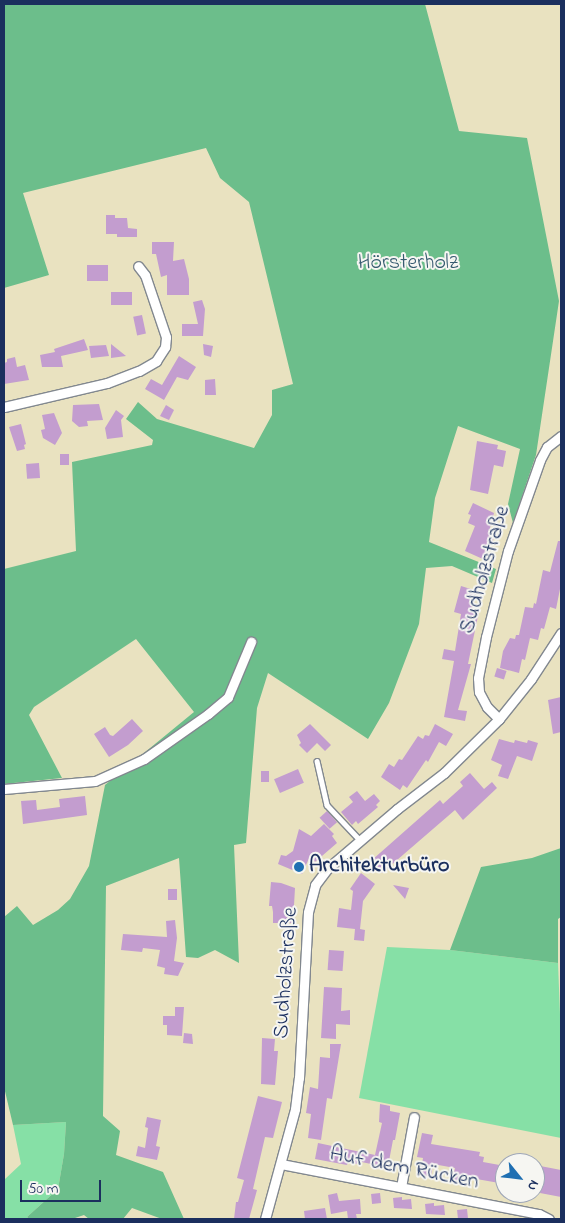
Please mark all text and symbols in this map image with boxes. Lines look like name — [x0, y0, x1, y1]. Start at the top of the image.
park label: Hörsterholz — [358, 251, 458, 277]
street label: Sudholzstraße — [455, 503, 517, 637]
place label: Architekturbüro — [309, 854, 450, 880]
marker: Architekturbüro — [293, 861, 305, 873]
street label: Sudholzstraße — [269, 906, 305, 1040]
street label: Auf dem Rücken — [327, 1142, 481, 1196]
north arrow — [495, 1153, 545, 1203]
scale bar — [22, 1170, 104, 1202]
text: N — [521, 1176, 544, 1194]
text: 50 m — [28, 1178, 58, 1200]

